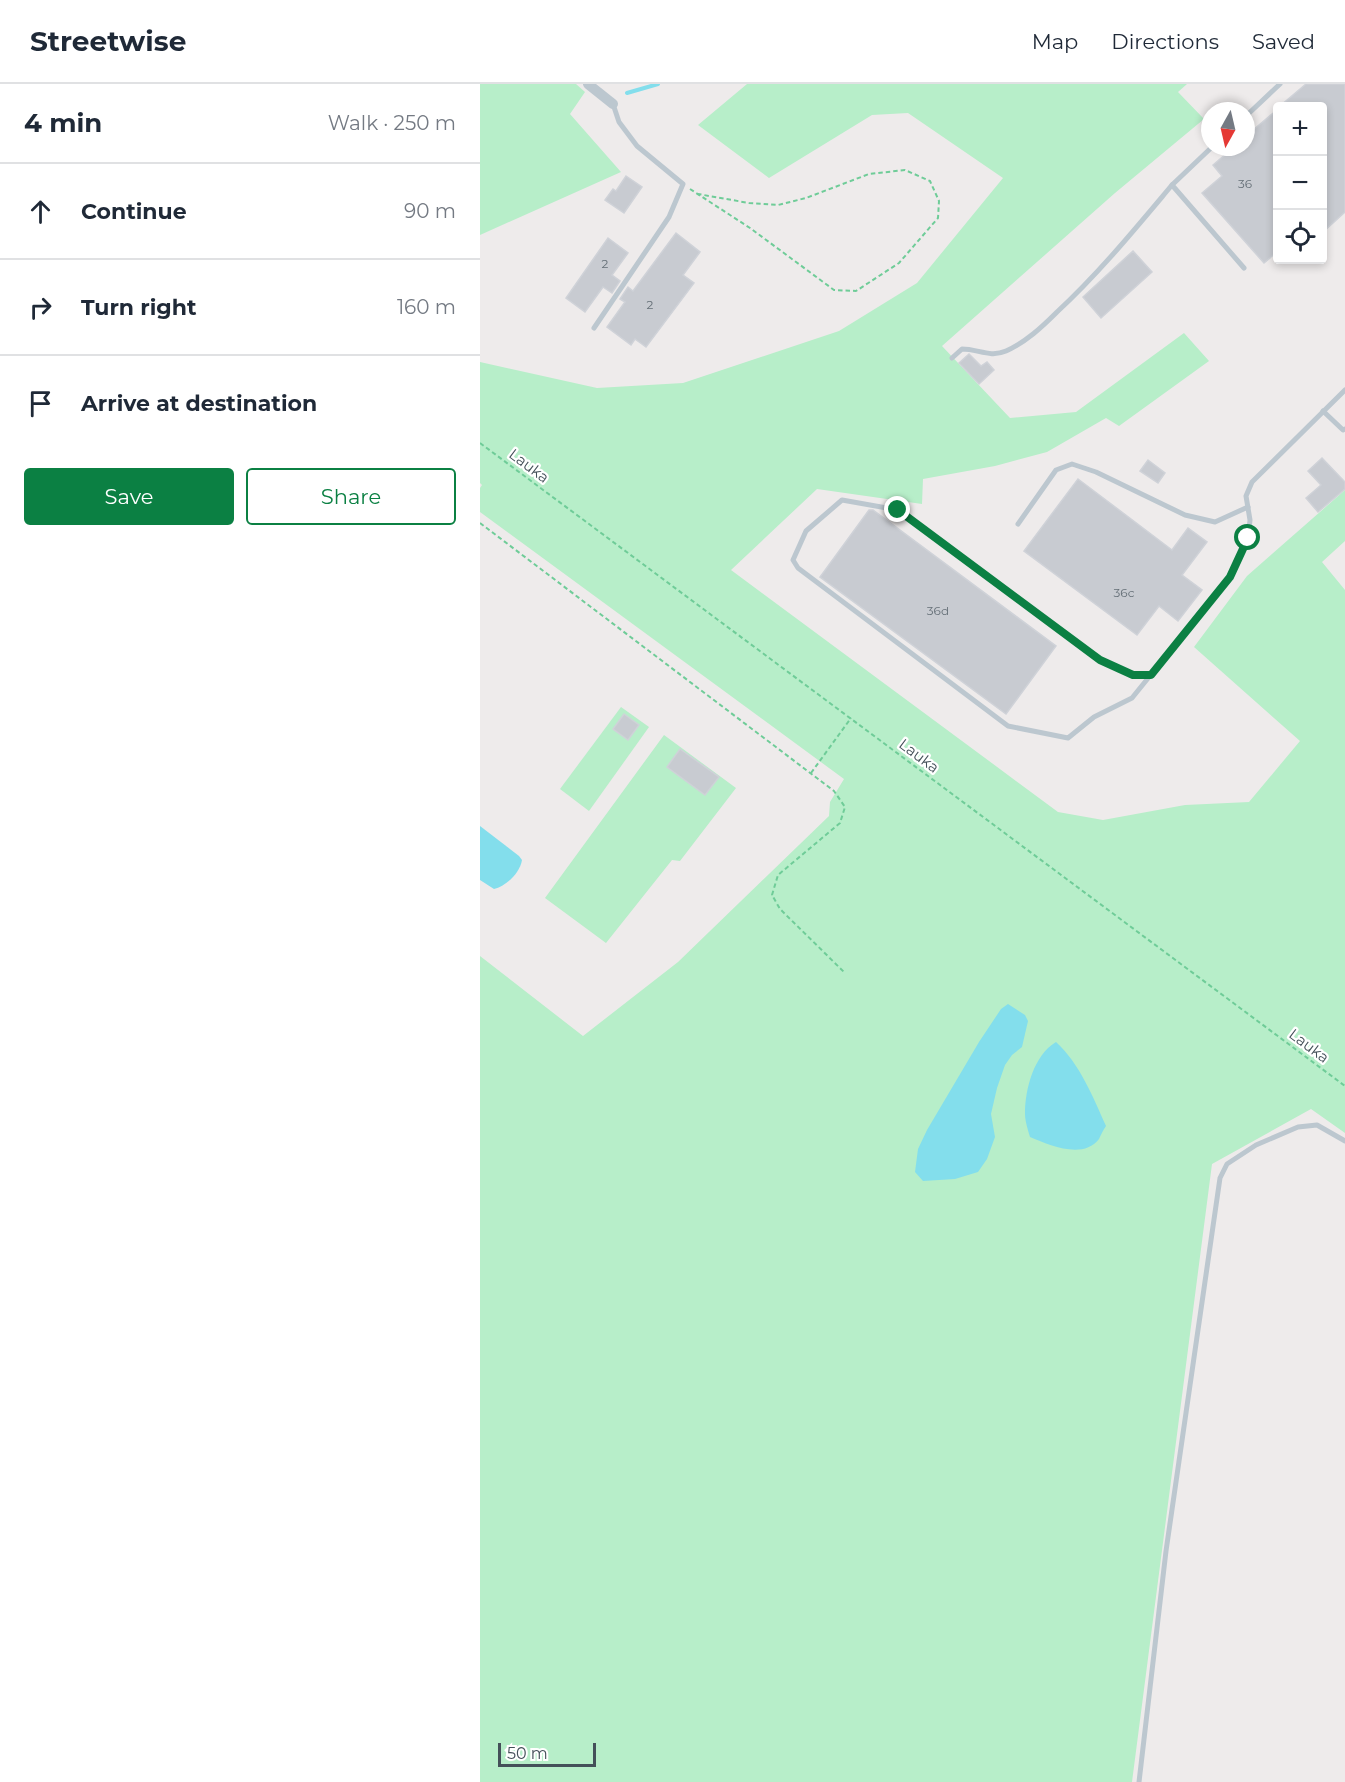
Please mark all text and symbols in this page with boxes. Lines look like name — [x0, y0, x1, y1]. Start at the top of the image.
text: Streetwise — [30, 24, 186, 58]
text: Map — [1032, 29, 1078, 54]
text: Directions — [1111, 29, 1219, 54]
text: Saved — [1252, 29, 1315, 54]
north arrow — [1201, 102, 1255, 156]
map controls — [1273, 102, 1327, 264]
button: + — [1273, 102, 1327, 156]
text: 4 min — [24, 107, 102, 139]
text: Walk · 250 m — [328, 111, 456, 135]
button: − — [1273, 156, 1327, 210]
house number: 36 — [1238, 176, 1252, 191]
icon: ahead — [24, 195, 57, 228]
text: Continue — [81, 198, 187, 225]
text: 90 m — [404, 199, 456, 223]
button: locate — [1273, 210, 1327, 264]
house number: 2 — [602, 256, 609, 271]
icon: right — [24, 291, 57, 324]
text: Turn right — [81, 294, 196, 321]
text: 160 m — [397, 295, 456, 319]
house number: 2 — [647, 297, 654, 312]
icon: arrive — [24, 387, 57, 420]
text: Arrive at destination — [81, 390, 317, 417]
street label: Lauka — [505, 444, 553, 487]
button: Save — [24, 468, 234, 525]
button: Share — [246, 468, 456, 525]
route end — [884, 496, 910, 522]
route start — [1234, 524, 1260, 550]
house number: 36c — [1114, 585, 1135, 600]
house number: 36d — [927, 603, 949, 618]
street label: Lauka — [895, 734, 943, 777]
street label: Lauka — [1285, 1024, 1333, 1067]
scale bar — [498, 1740, 596, 1768]
text: 50 m — [507, 1744, 548, 1763]

